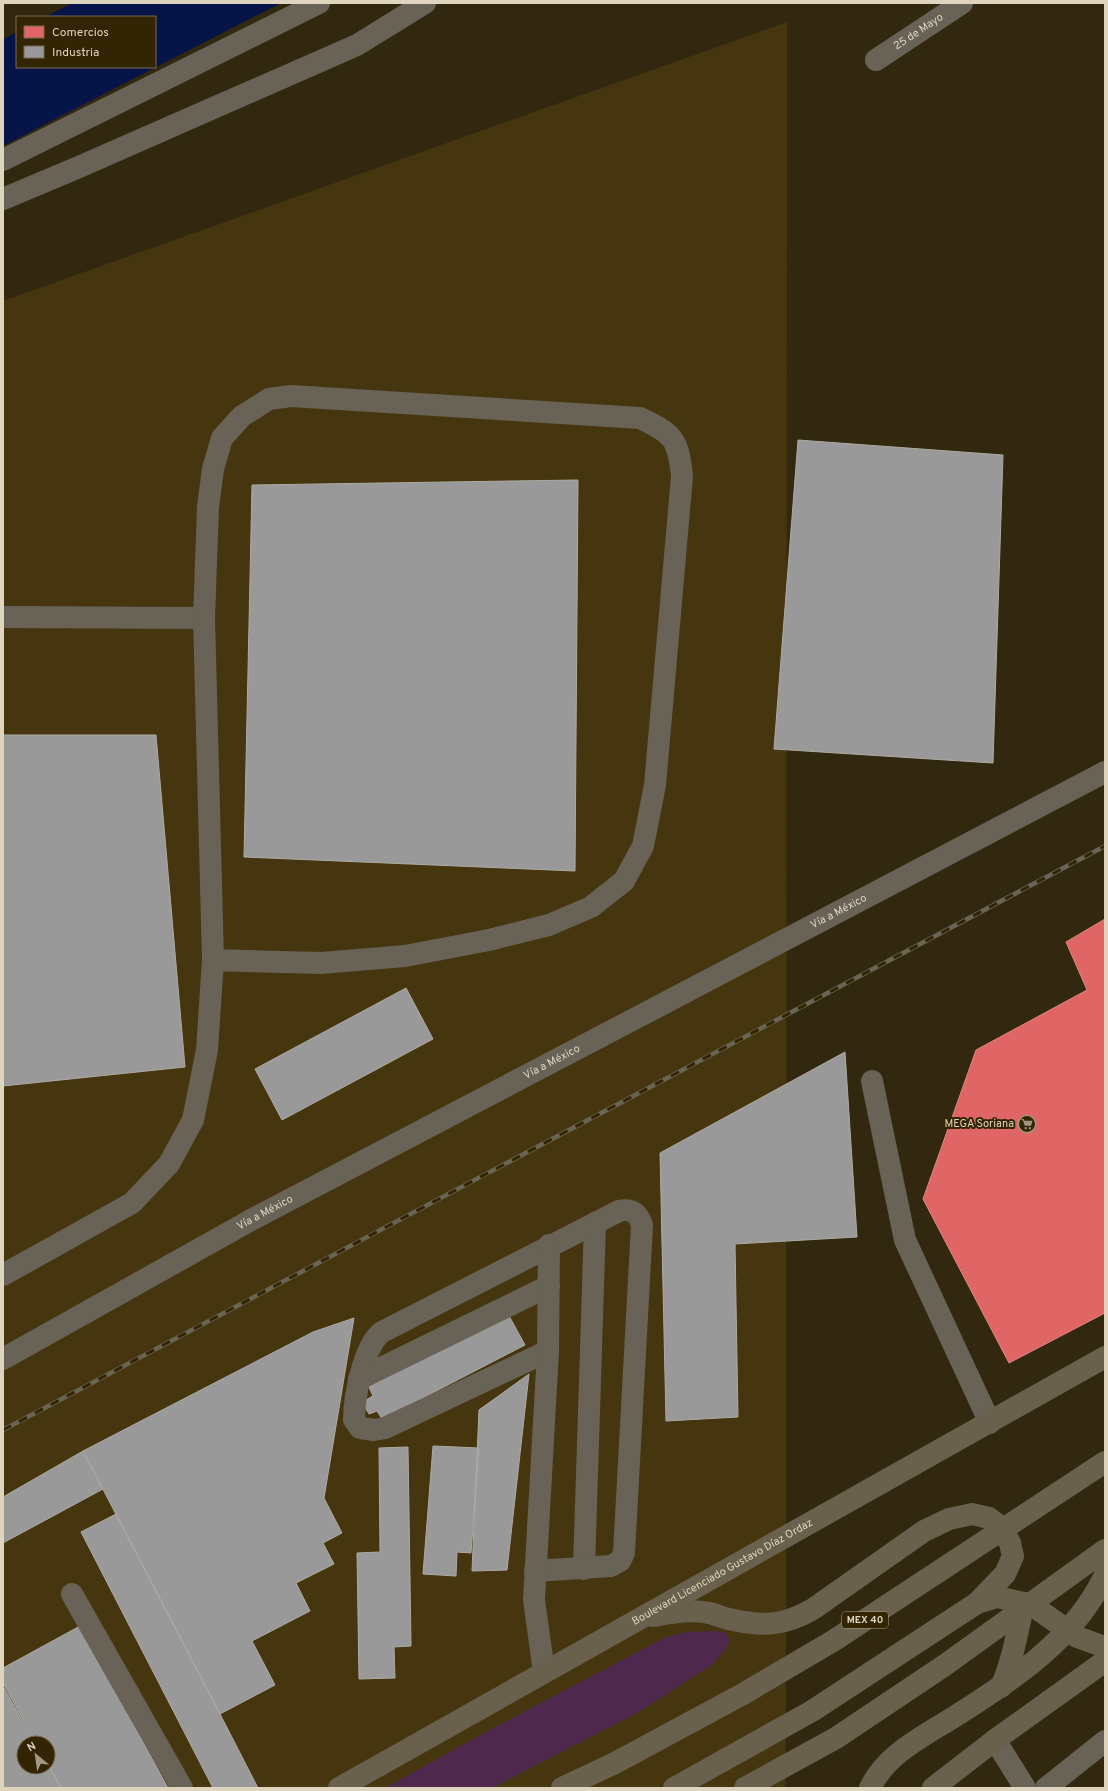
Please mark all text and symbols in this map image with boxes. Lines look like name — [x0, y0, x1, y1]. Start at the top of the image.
street label: 25 de Mayo — [891, 10, 946, 53]
legend — [16, 16, 156, 68]
text: Comercios — [52, 25, 109, 41]
text: Industria — [52, 45, 99, 61]
street label: Vía a México — [808, 891, 869, 932]
street label: Vía a México — [521, 1042, 582, 1083]
supermarket icon: MEGA Soriana — [1017, 1114, 1037, 1134]
place label: MEGA Soriana — [945, 1117, 1014, 1131]
street label: Vía a México — [234, 1192, 296, 1234]
street label: Boulevard Licenciado Gustavo Díaz Ordaz — [630, 1516, 815, 1629]
road number: MEX 40 — [842, 1612, 888, 1628]
north arrow — [16, 1735, 56, 1775]
text: N — [25, 1739, 38, 1755]

